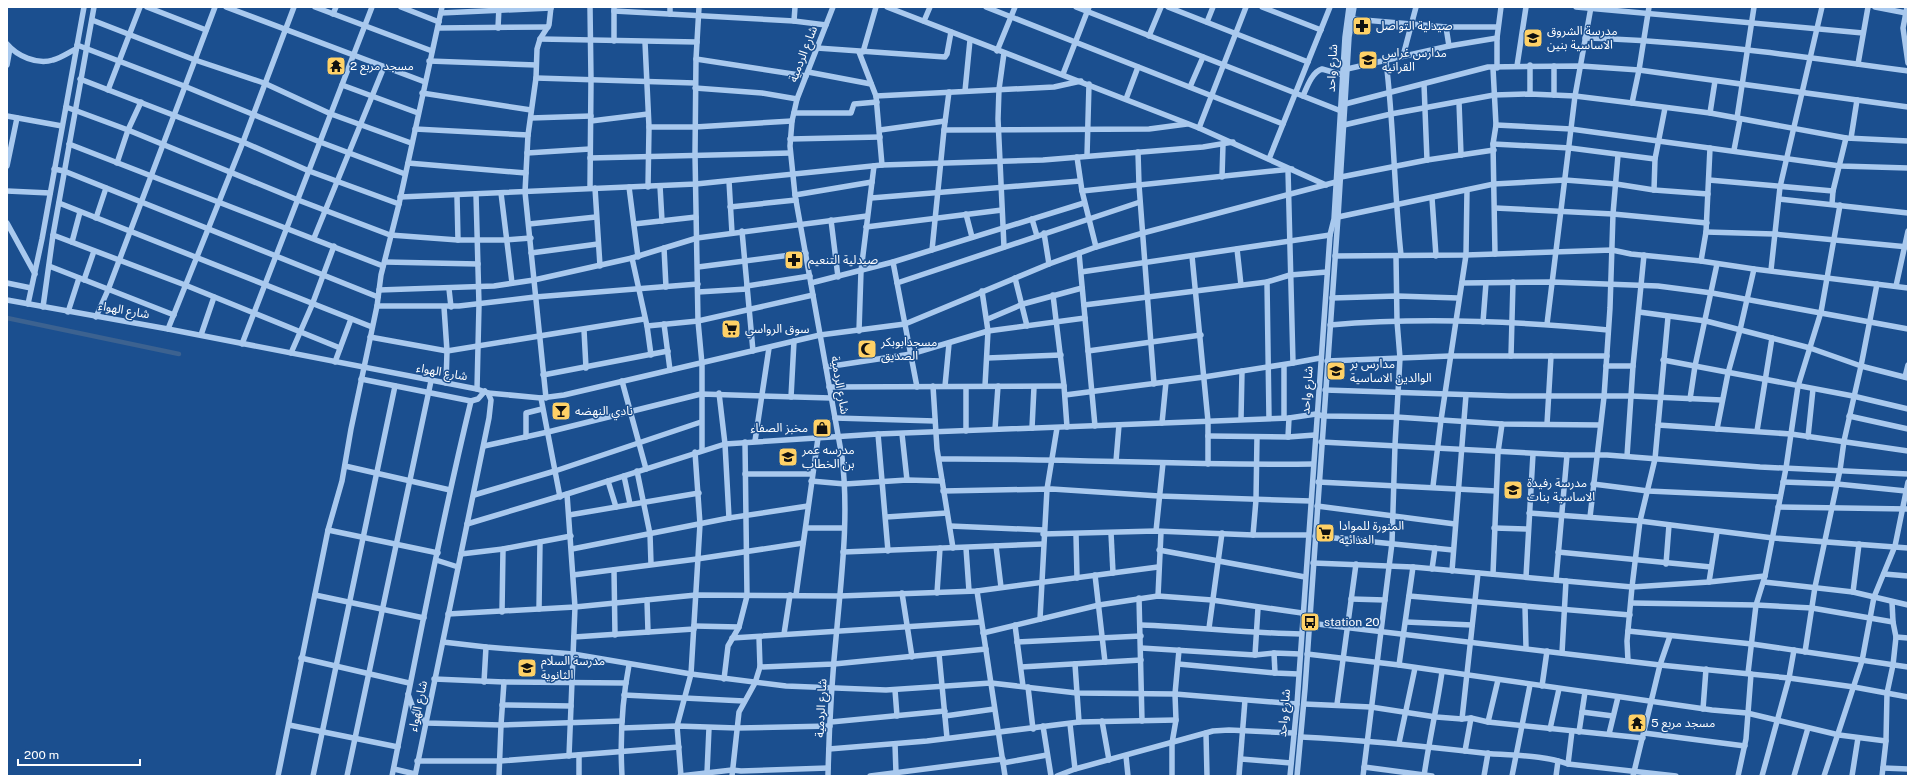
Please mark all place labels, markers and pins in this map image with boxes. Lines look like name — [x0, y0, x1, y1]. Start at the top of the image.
pharmacy icon: صيدلية التواصل — [1351, 15, 1373, 37]
place label: صيدلية التواصل — [1376, 19, 1453, 33]
place label: مدرسة الشروق الاساسية بنين — [1547, 24, 1617, 52]
school or university icon: مدرسة الشروق الاساسية بنين — [1522, 27, 1544, 49]
place label: مدارس غراس القرانية — [1382, 46, 1447, 74]
school or university icon: مدارس غراس القرانية — [1357, 49, 1379, 71]
temple icon: مسجد مربع 2 — [325, 55, 347, 77]
place label: مسجد مربع 2 — [350, 59, 414, 75]
pharmacy icon: صيدلية التنعيم — [783, 249, 805, 271]
place label: صيدلية التنعيم — [808, 253, 878, 269]
supermarket icon: سوق الرواسي — [720, 318, 742, 340]
place label: سوق الرواسي — [745, 322, 809, 339]
place label: مسجدابوبكر الصديق — [880, 335, 937, 364]
mosque icon: مسجدابوبكر الصديق — [856, 338, 878, 360]
place label: مدارس بر الوالدين الاساسية — [1349, 357, 1432, 385]
school or university icon: مدارس بر الوالدين الاساسية — [1325, 360, 1347, 382]
bar icon: نادي النهضه — [550, 400, 572, 422]
place label: نادي النهضه — [575, 404, 633, 421]
shop icon: مخبز الصفاء — [811, 417, 833, 439]
place label: مخبز الصفاء — [751, 421, 808, 435]
place label: مدرسه عمر بن الخطاب — [801, 443, 855, 471]
school or university icon: مدرسه عمر بن الخطاب — [777, 446, 799, 468]
place label: مدرسة رفيدة الاساسية بنات — [1527, 476, 1595, 504]
school or university icon: مدرسة رفيدة الاساسية بنات — [1502, 479, 1524, 501]
place label: المنورة للموادا الغذائية — [1339, 519, 1404, 547]
supermarket icon: المنورة للموادا الغذائية — [1314, 522, 1336, 544]
bus stop icon: station 20 — [1299, 611, 1321, 633]
place label: station 20 — [1324, 615, 1380, 629]
place label: مدرسة السلام الثانوية — [541, 654, 605, 682]
school or university icon: مدرسة السلام الثانوية — [516, 657, 538, 679]
temple icon: مسجد مربع 5 — [1626, 712, 1648, 734]
place label: مسجد مربع 5 — [1651, 716, 1715, 732]

